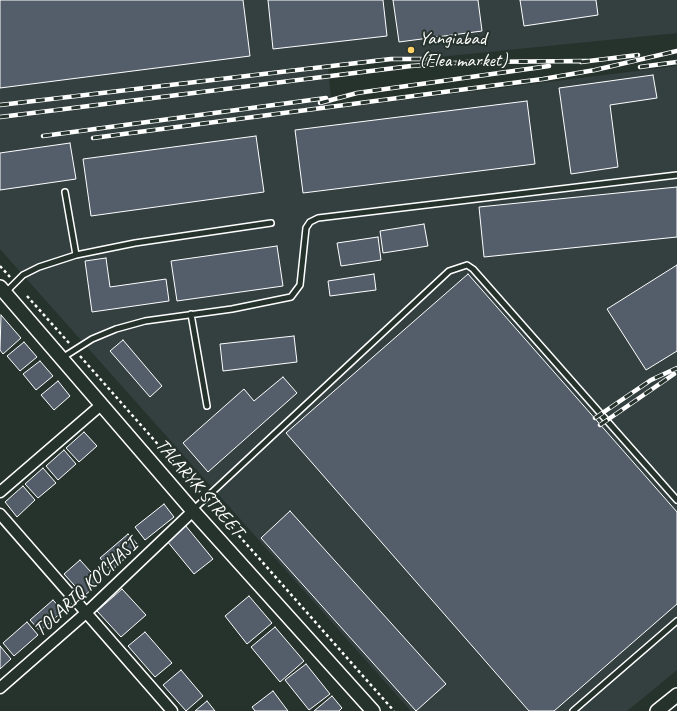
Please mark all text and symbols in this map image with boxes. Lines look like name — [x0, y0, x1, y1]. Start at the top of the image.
place label: Yangiabad (Flea market) — [419, 28, 507, 72]
marker: Yangiabad (Flea market) — [406, 45, 416, 55]
street label: TALARYK STREET — [150, 434, 248, 542]
street label: TOLARIQ KO'CHASI — [29, 534, 143, 642]

